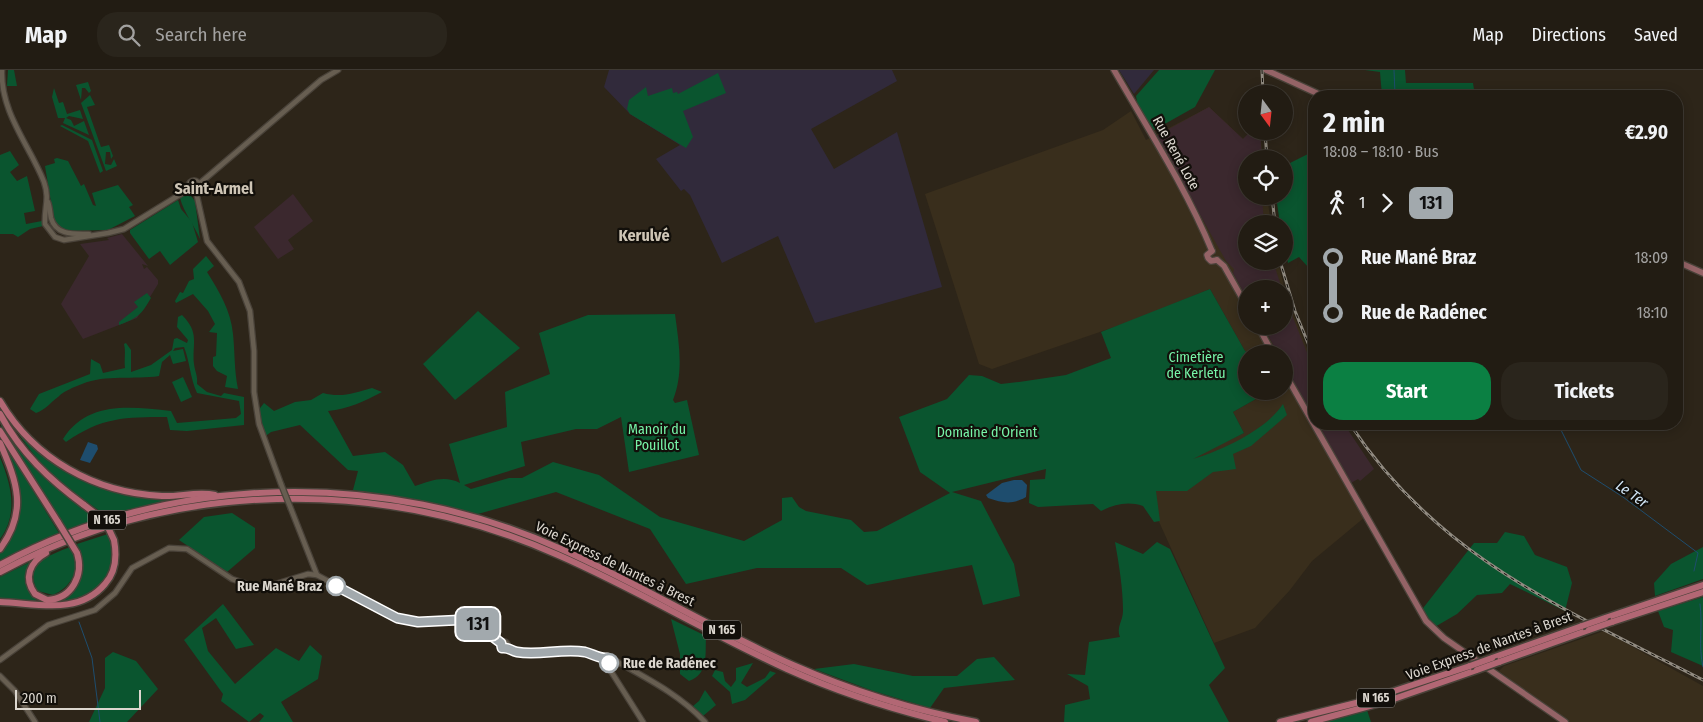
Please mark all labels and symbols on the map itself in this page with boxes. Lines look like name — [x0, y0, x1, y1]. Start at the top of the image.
north arrow — [1238, 85, 1292, 140]
street label: Rue René Lote — [1149, 113, 1203, 193]
district label: Saint-Armel — [175, 179, 254, 198]
district label: Kerulvé — [619, 226, 670, 245]
park label: Cimetière de Kerletu — [1166, 349, 1226, 382]
park label: Manoir du Pouillot — [628, 421, 686, 454]
park label: Domaine d'Orient — [937, 424, 1038, 441]
water label: Le Ter — [1612, 477, 1652, 512]
road number: N 165 — [88, 510, 126, 530]
street label: Voie Express de Nantes à Brest — [532, 518, 698, 610]
marker: Rue Mané Braz — [326, 576, 346, 596]
place label: Rue Mané Braz — [237, 578, 322, 595]
line badge: 131 — [449, 608, 507, 640]
street label: Voie Express de Nantes à Brest — [1404, 608, 1575, 684]
road number: N 165 — [703, 620, 741, 640]
marker: Rue de Radénec — [599, 653, 619, 673]
place label: Rue de Radénec — [623, 655, 717, 672]
scale bar — [15, 687, 141, 710]
road number: N 165 — [1357, 688, 1395, 708]

